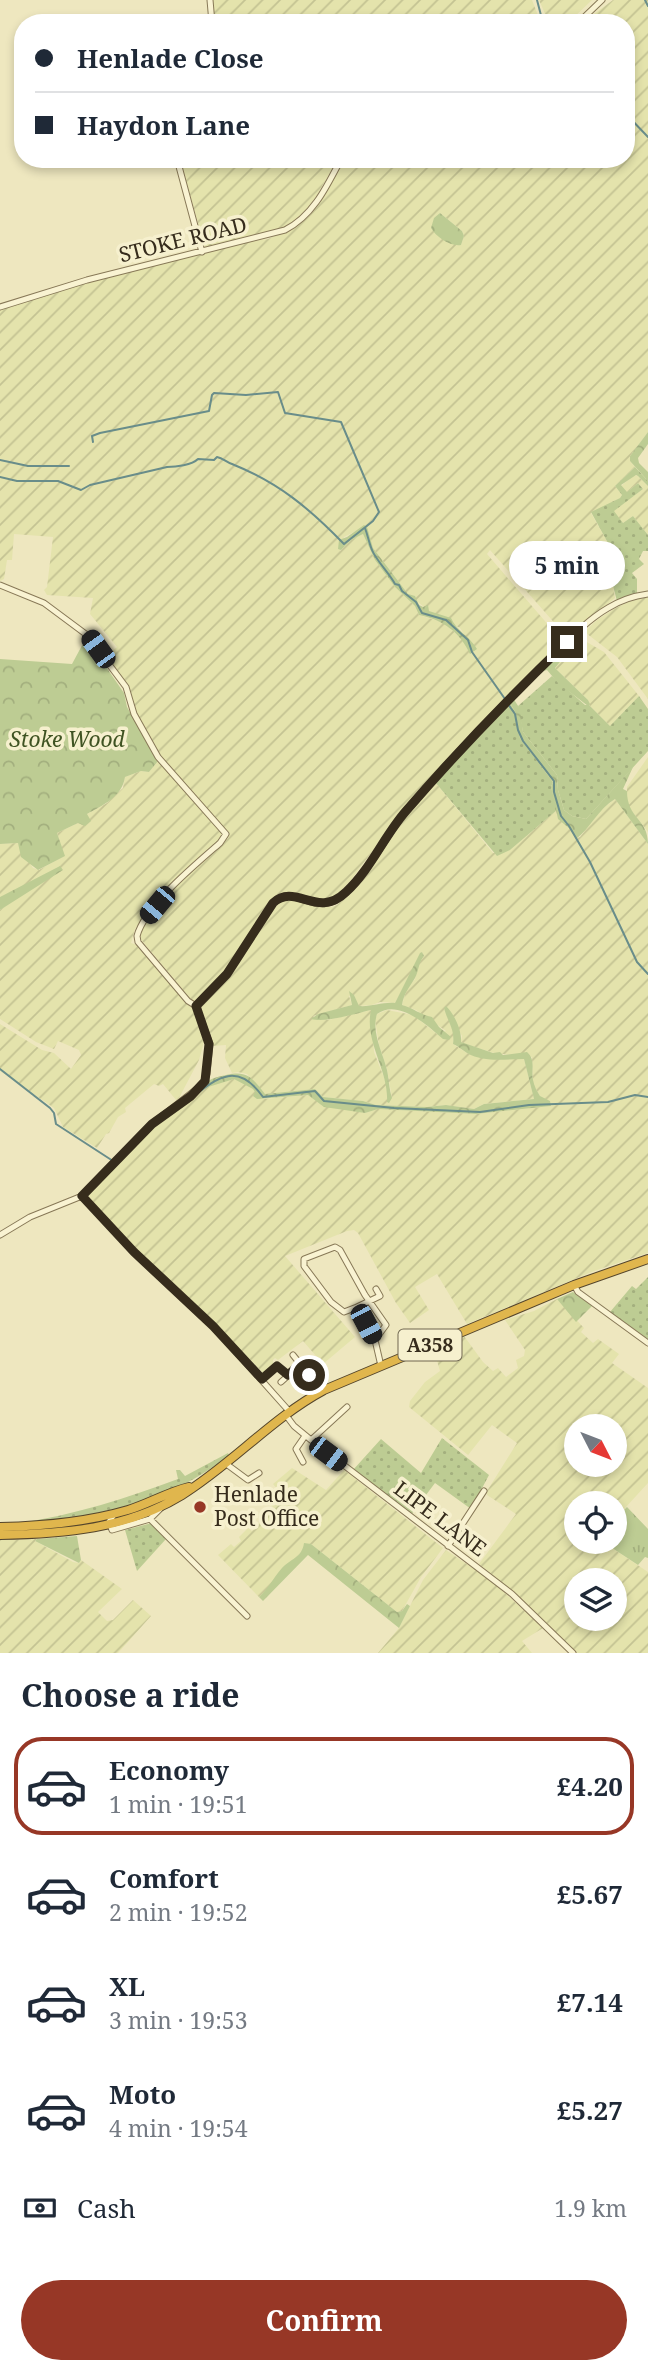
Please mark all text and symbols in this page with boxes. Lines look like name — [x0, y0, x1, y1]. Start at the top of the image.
text: Henlade Close — [77, 40, 264, 76]
text: Haydon Lane — [77, 107, 250, 143]
street label: STOKE ROAD — [116, 210, 250, 268]
callout: 5 min — [509, 540, 625, 590]
text: 5 min — [534, 549, 600, 581]
car — [78, 626, 119, 672]
route end — [551, 626, 583, 658]
park label: Stoke Wood — [9, 725, 126, 753]
car — [136, 882, 179, 928]
car — [347, 1301, 386, 1347]
road number: A358 — [398, 1330, 462, 1360]
route start — [293, 1359, 325, 1391]
north arrow — [564, 1414, 626, 1477]
map controls — [564, 1414, 627, 1631]
car — [305, 1433, 352, 1475]
street label: LIPE LANE — [389, 1474, 493, 1562]
place label: Henlade Post Office — [214, 1480, 319, 1532]
button: locate — [564, 1491, 627, 1554]
marker: Henlade Post Office — [192, 1499, 208, 1515]
button: layers — [564, 1568, 627, 1631]
text: Choose a ride — [21, 1673, 240, 1716]
text: Economy — [109, 1752, 229, 1788]
icon: car — [25, 1755, 88, 1818]
text: £4.20 — [557, 1768, 623, 1804]
text: 1 min · 19:51 — [109, 1788, 247, 1820]
text: Comfort — [109, 1860, 219, 1896]
icon: car — [25, 1863, 88, 1926]
text: £5.67 — [557, 1876, 623, 1912]
text: 2 min · 19:52 — [109, 1896, 247, 1928]
text: XL — [109, 1968, 145, 2004]
icon: car — [25, 1971, 88, 2034]
text: £7.14 — [557, 1984, 623, 2020]
text: 3 min · 19:53 — [109, 2004, 247, 2036]
text: Moto — [109, 2076, 176, 2112]
icon: car — [25, 2079, 88, 2142]
text: £5.27 — [557, 2092, 623, 2128]
text: 4 min · 19:54 — [109, 2112, 247, 2144]
icon: cash — [21, 2189, 59, 2227]
text: Cash — [77, 2190, 136, 2226]
text: 1.9 km — [554, 2192, 627, 2224]
button: Confirm — [21, 2280, 627, 2360]

